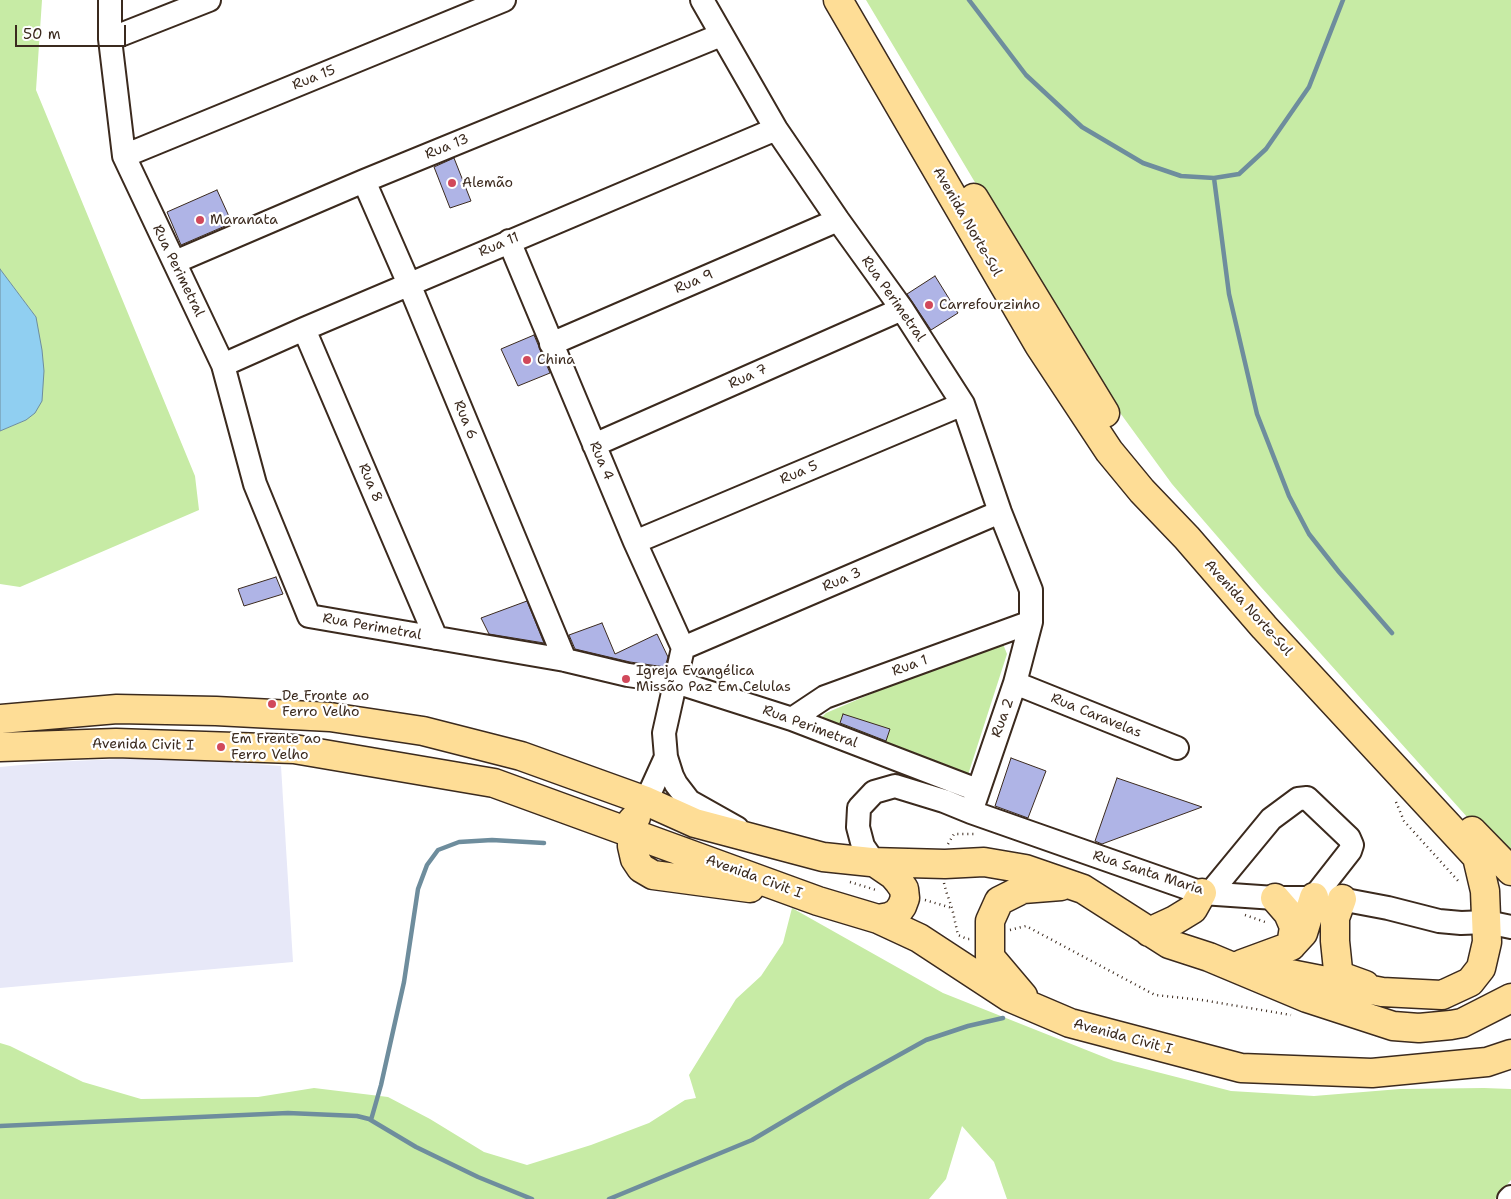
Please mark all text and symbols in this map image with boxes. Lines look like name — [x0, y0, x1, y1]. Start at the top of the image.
scale bar — [18, 15, 129, 47]
text: 50 m — [23, 24, 61, 44]
street label: Rua 15 — [290, 62, 338, 94]
street label: Rua 13 — [423, 131, 471, 163]
street label: Avenida Norte-Sul — [929, 164, 1005, 280]
place label: Alemão — [462, 175, 513, 191]
marker: Alemão — [446, 177, 458, 189]
place label: Maranata — [210, 212, 278, 228]
marker: Maranata — [194, 214, 206, 226]
street label: Rua Perimetral — [149, 222, 207, 320]
street label: Rua 11 — [476, 229, 522, 261]
street label: Rua Perimetral — [857, 253, 929, 345]
street label: Rua 9 — [672, 266, 716, 298]
place label: Carrefourzinho — [939, 297, 1040, 313]
marker: Carrefourzinho — [923, 299, 935, 311]
place label: China — [537, 352, 575, 368]
marker: China — [521, 354, 533, 366]
street label: Rua 7 — [726, 361, 770, 393]
street label: Rua 6 — [450, 398, 480, 442]
street label: Rua 4 — [585, 439, 617, 483]
street label: Rua 5 — [778, 458, 820, 488]
street label: Rua 8 — [354, 461, 386, 505]
street label: Avenida Norte-Sul — [1201, 557, 1295, 659]
street label: Rua 3 — [820, 564, 864, 596]
street label: Rua Perimetral — [321, 610, 423, 644]
street label: Rua 1 — [890, 652, 930, 680]
place label: Igreja Evangélica Missão Paz Em Celulas — [636, 663, 791, 696]
marker: Igreja Evangélica Missão Paz Em Celulas — [620, 673, 632, 685]
place label: De Fronte ao Ferro Velho — [282, 688, 369, 720]
street label: Rua Caravelas — [1048, 690, 1144, 742]
street label: Rua 2 — [988, 696, 1018, 740]
marker: De Fronte ao Ferro Velho — [266, 698, 278, 710]
street label: Rua Perimetral — [760, 702, 860, 752]
place label: Em Frente ao Ferro Velho — [231, 731, 321, 764]
street label: Avenida Civit I — [92, 736, 194, 754]
marker: Em Frente ao Ferro Velho — [215, 741, 227, 753]
street label: Rua Santa Maria — [1091, 847, 1205, 899]
street label: Avenida Civit I — [703, 852, 805, 902]
street label: Avenida Civit I — [1072, 1016, 1174, 1058]

